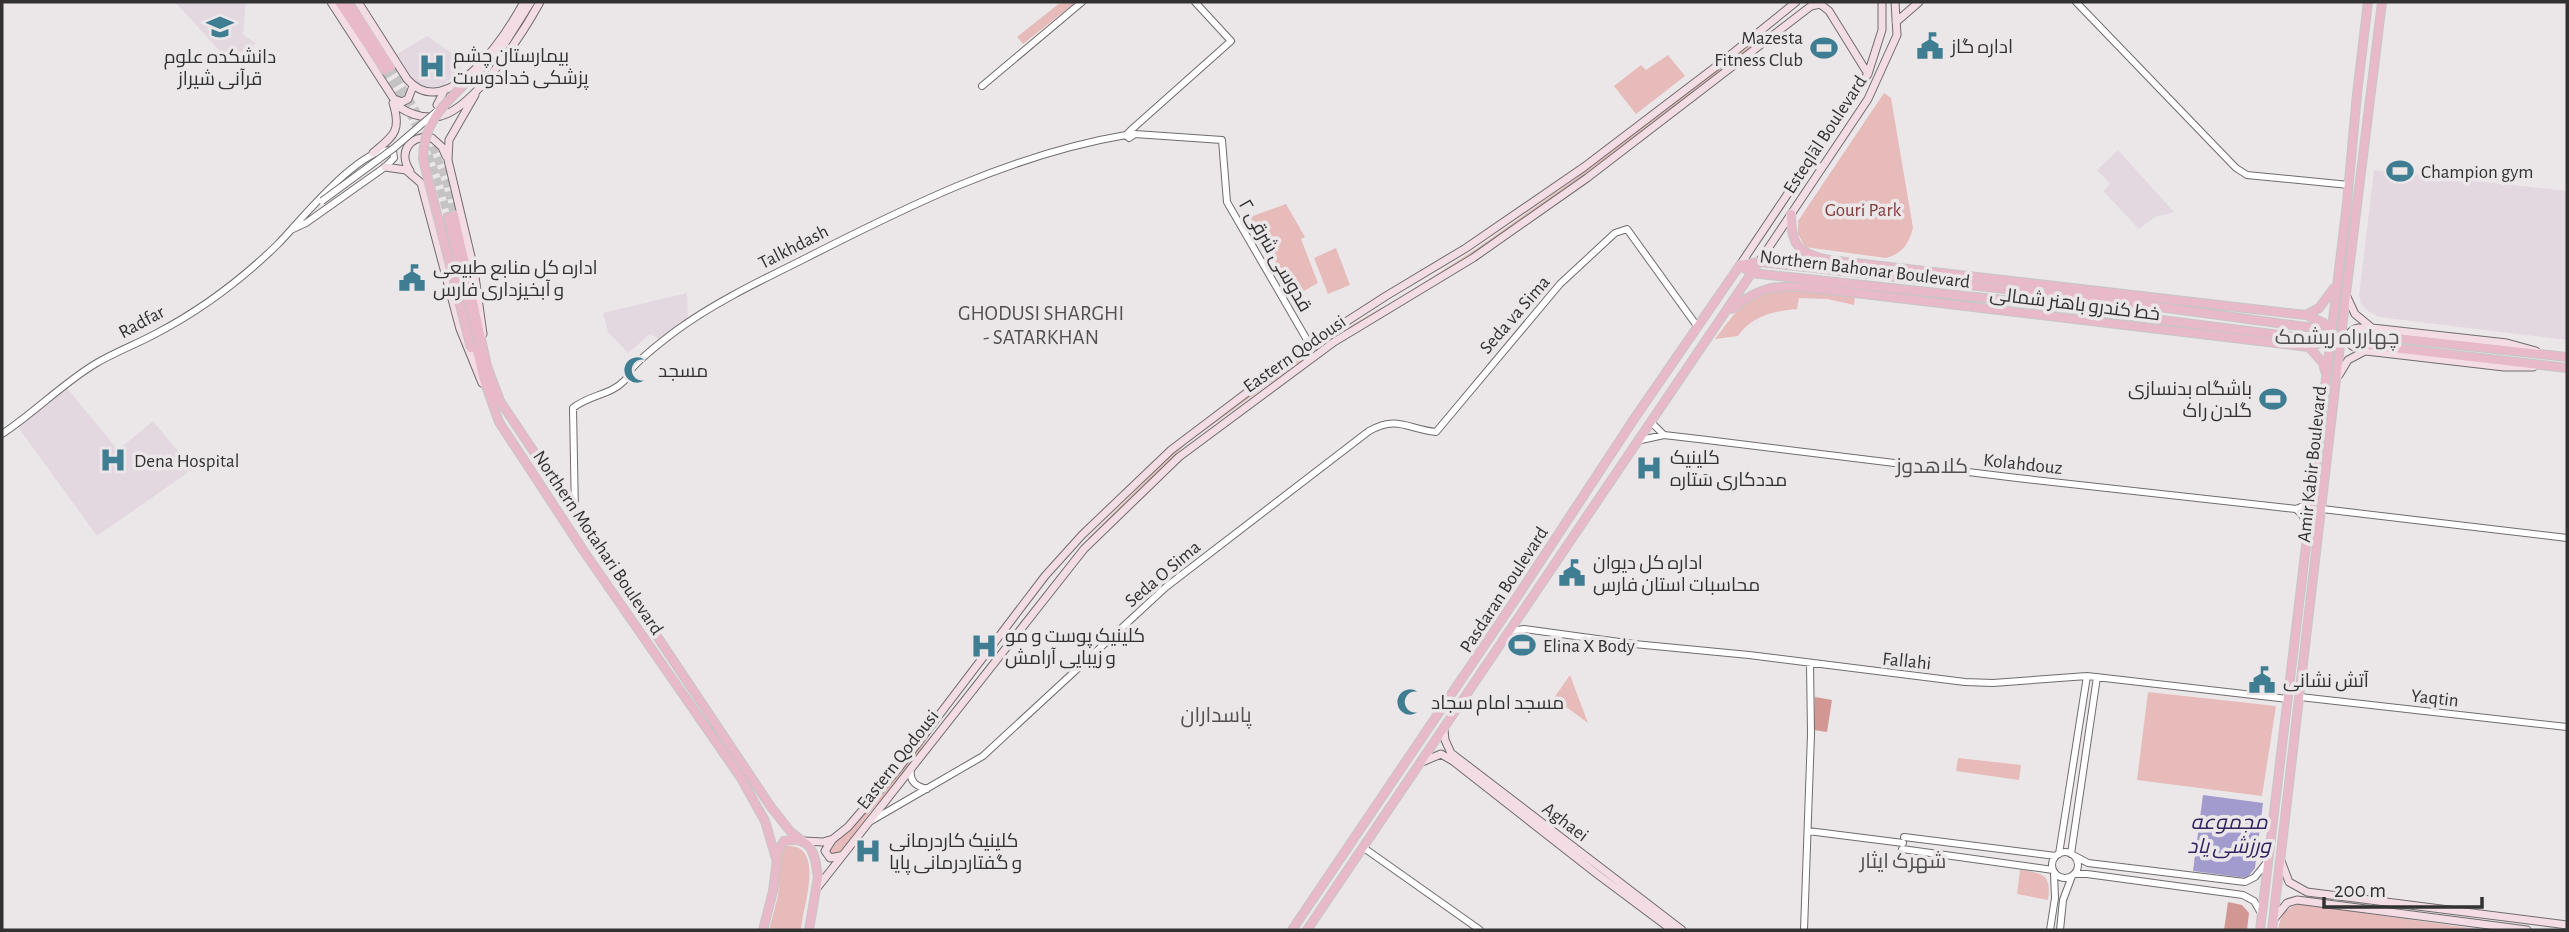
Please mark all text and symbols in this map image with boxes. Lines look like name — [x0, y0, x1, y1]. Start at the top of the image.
school or university icon: دانشکده علوم قرآنی شیراز — [205, 12, 235, 42]
place label: Mazesta Fitness Club — [1714, 29, 1803, 70]
public building icon: اداره گاز — [1915, 31, 1945, 61]
sports icon: Mazesta Fitness Club — [1809, 33, 1839, 63]
place label: اداره گاز — [1950, 37, 2013, 58]
place label: بیمارستان چشم پزشکی خدادوست — [453, 46, 589, 90]
place label: دانشکده علوم قرآنی شیراز — [164, 47, 276, 90]
hospital icon: بیمارستان چشم پزشکی خدادوست — [417, 51, 447, 81]
street label: Esteqlāl Boulevard — [1780, 72, 1870, 197]
sports icon: Champion gym — [2385, 156, 2415, 186]
place label: Champion gym — [2421, 163, 2533, 182]
street label: قدوسی شرقی ۲ — [1234, 196, 1315, 316]
park label: Gouri Park — [1825, 201, 1902, 220]
street label: Talkhdash — [756, 222, 832, 273]
street label: Northern Bahonar Boulevard — [1758, 247, 1971, 292]
place label: اداره کل منابع طبیعى و آبخیزدارى فارس — [433, 259, 598, 301]
public building icon: اداره کل منابع طبیعى و آبخیزدارى فارس — [397, 263, 427, 293]
street label: Seda va Sima — [1476, 272, 1554, 358]
street label: خط کندرو باهنر شمالی — [1989, 284, 2161, 325]
street label: Radfar — [116, 302, 168, 342]
district label: GHODUSI SHARGHI - SATARKHAN — [958, 303, 1124, 348]
street label: Eastern Qodousi — [1240, 312, 1350, 396]
district label: چهارراه ریشمک — [2275, 327, 2399, 351]
mosque icon: مسجد — [622, 355, 652, 385]
place label: مسجد — [658, 362, 708, 381]
place label: باشگاه بدنسازی گلدن راک — [2128, 379, 2252, 422]
sports icon: باشگاه بدنسازی گلدن راک — [2258, 384, 2288, 414]
street label: Amir Kabir Boulevard — [2295, 385, 2330, 543]
hospital icon: Dena Hospital — [98, 445, 128, 475]
street label: Northern Motahari Boulevard — [529, 447, 667, 638]
place label: کلینیک مددکاری سَتاره — [1670, 449, 1787, 491]
street label: Kolahdouz — [1982, 451, 2063, 478]
place label: Dena Hospital — [134, 452, 240, 471]
hospital icon: کلینیک مددکاری سَتاره — [1634, 453, 1664, 483]
district label: کلاهدوز — [1895, 456, 1968, 478]
street label: Pasdaran Boulevard — [1457, 523, 1552, 656]
street label: Seda O Sima — [1122, 537, 1204, 611]
place label: اداره کل دیوان محاسبات استان فارس — [1593, 554, 1760, 596]
public building icon: اداره کل دیوان محاسبات استان فارس — [1557, 558, 1587, 588]
place label: کلینیک پوست و مو و زیبایی آرامش — [1005, 627, 1145, 669]
sports icon: Elina X Body — [1507, 630, 1537, 660]
hospital icon: کلینیک پوست و مو و زیبایی آرامش — [969, 631, 999, 661]
place label: Elina X Body — [1543, 637, 1635, 656]
street label: Fallahi — [1881, 649, 1932, 674]
public building icon: آتش نشانی — [2247, 665, 2277, 695]
place label: آتش نشانی — [2283, 670, 2369, 692]
mosque icon: مسجد امام سجاد — [1395, 687, 1425, 717]
street label: Yaqtin — [2410, 687, 2460, 710]
place label: مسجد امام سجاد — [1431, 694, 1564, 716]
district label: پاسداران — [1180, 705, 1252, 729]
street label: Eastern Qodousi — [854, 707, 943, 813]
street label: Aghaei — [1539, 799, 1592, 846]
water label: مجموعه ورزشی یاد — [2187, 812, 2272, 859]
place label: کلینیک کاردرمانی و گفتاردرمانی پایا — [889, 832, 1022, 875]
hospital icon: کلینیک کاردرمانی و گفتاردرمانی پایا — [853, 836, 883, 866]
district label: شهرک ایثار — [1859, 851, 1946, 874]
scale bar — [2324, 866, 2482, 910]
text: 200 m — [2334, 880, 2386, 901]

